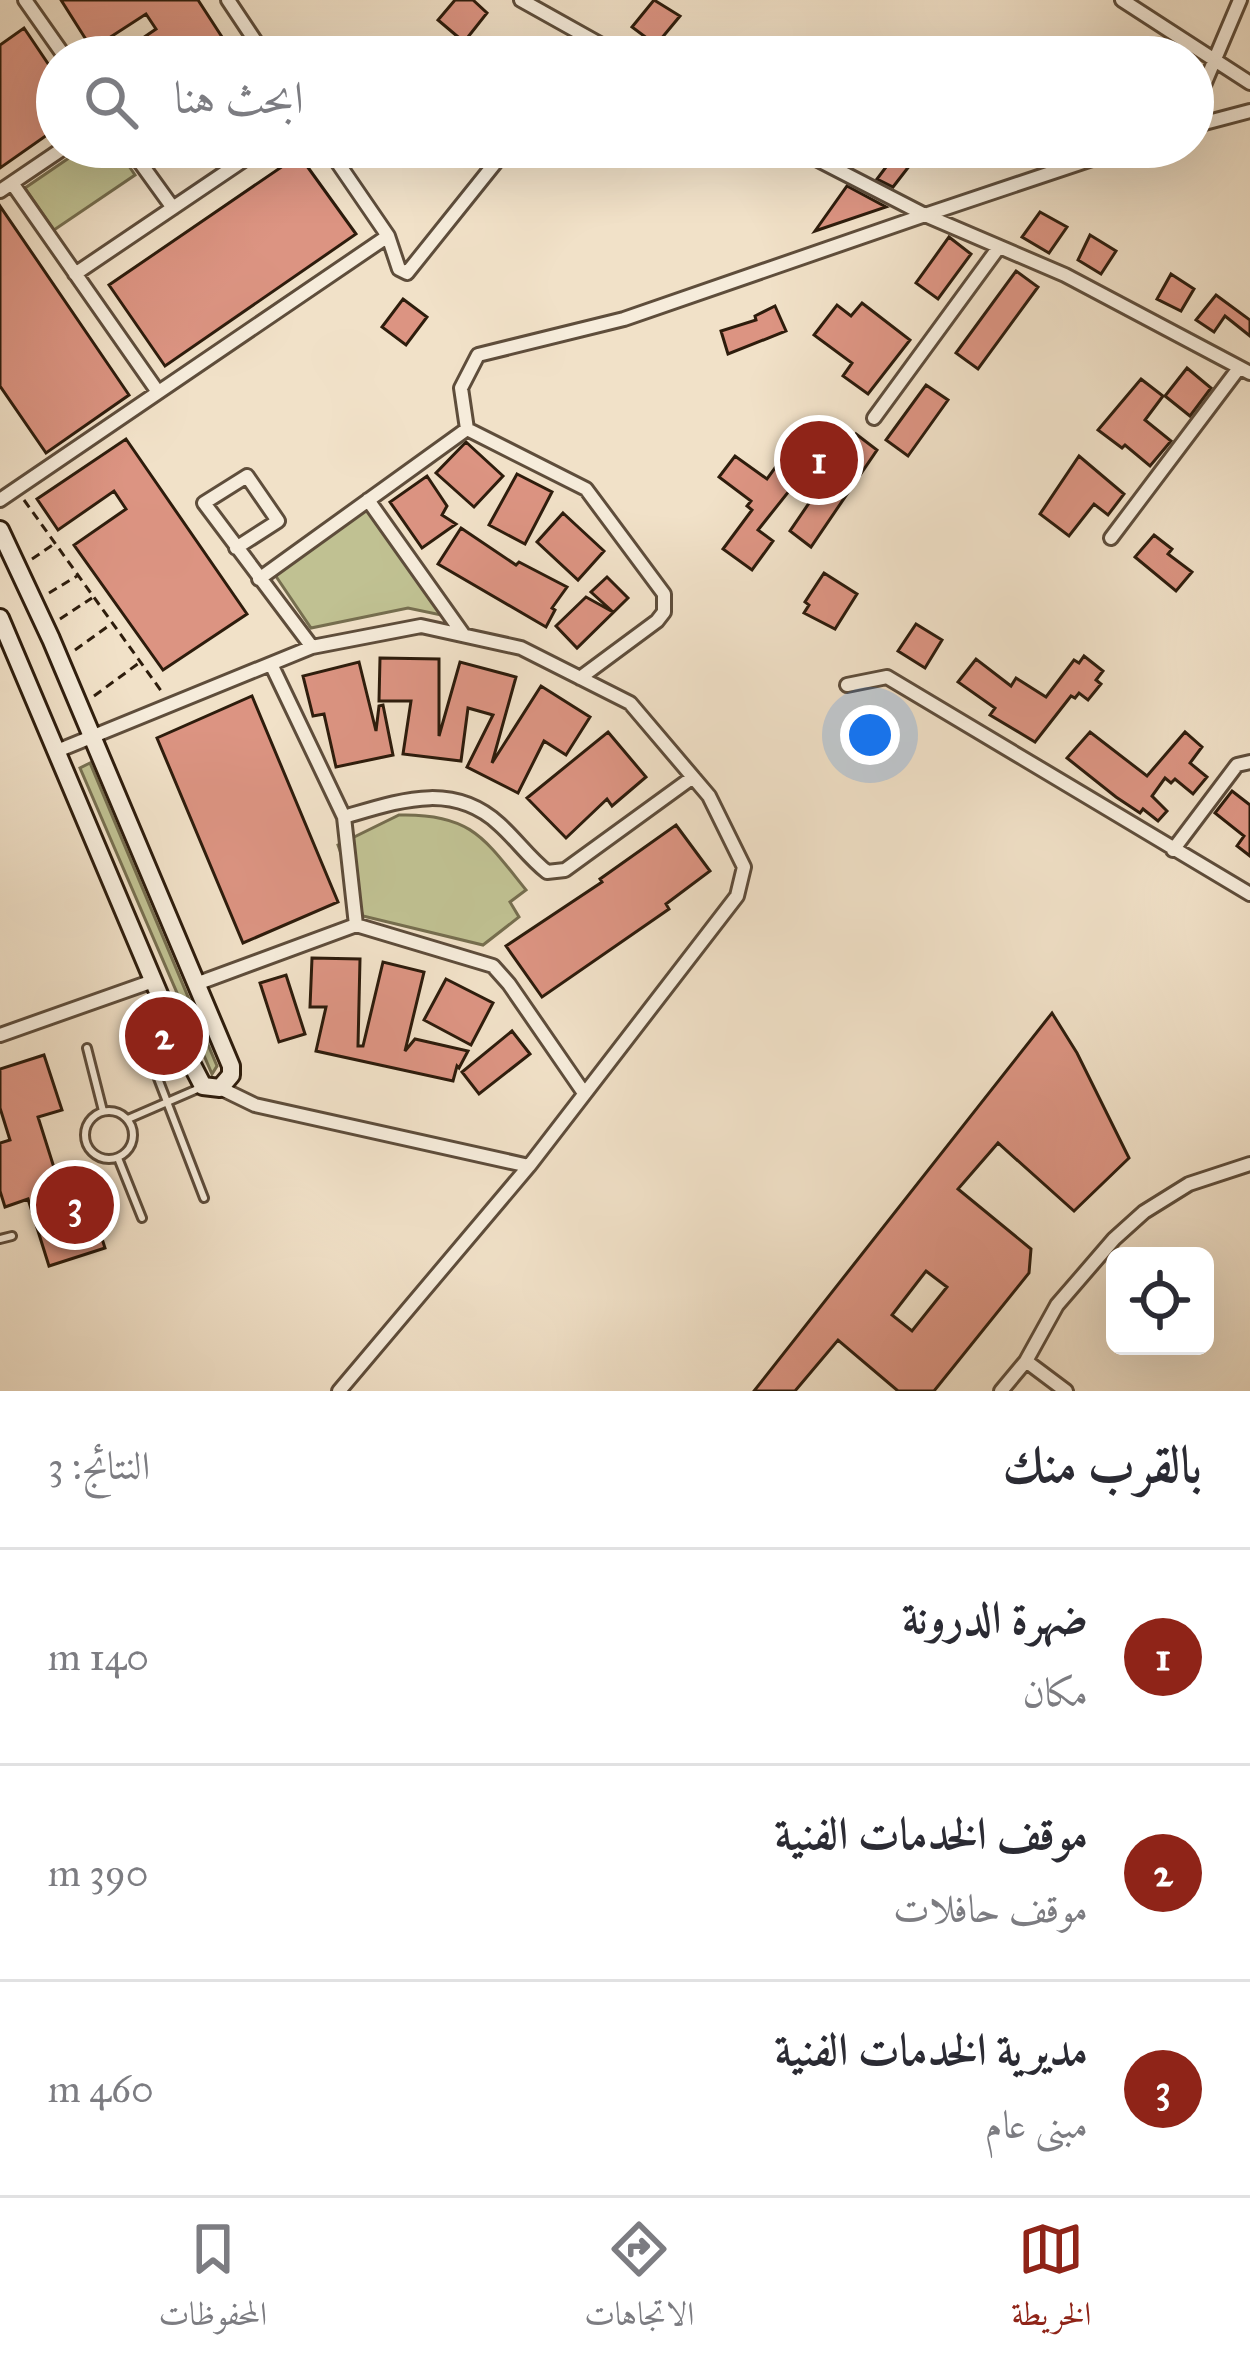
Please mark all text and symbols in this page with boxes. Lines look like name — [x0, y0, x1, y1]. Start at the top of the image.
search box — [36, 36, 1214, 168]
icon: search — [78, 69, 144, 135]
text: ابحث هنا — [174, 70, 304, 125]
pin: 1 — [780, 415, 858, 505]
your location — [840, 705, 900, 765]
pin: 2 — [125, 991, 203, 1081]
pin: 3 — [36, 1160, 114, 1250]
map controls — [1106, 1247, 1214, 1355]
button: locate — [1106, 1247, 1214, 1355]
text: بالقرب منك — [1003, 1434, 1202, 1496]
text: النتائج: 3 — [48, 1442, 150, 1490]
text: ضهرة الدرونة — [902, 1590, 1088, 1645]
text: 140 m — [48, 1633, 149, 1681]
text: 1 — [1155, 1633, 1171, 1681]
text: مكان — [1023, 1669, 1088, 1717]
text: موقف الخدمات الفنية — [775, 1806, 1088, 1861]
text: 390 m — [48, 1849, 148, 1897]
text: 2 — [1153, 1849, 1173, 1897]
text: موقف حافلات — [893, 1885, 1088, 1933]
text: مديرية الخدمات الفنية — [775, 2022, 1088, 2077]
text: 460 m — [48, 2065, 154, 2113]
text: 3 — [1155, 2065, 1171, 2113]
text: مبنى عام — [985, 2101, 1088, 2149]
tab: المحفوظات — [158, 2216, 267, 2346]
tab: الاتجاهات — [584, 2216, 694, 2346]
tab: الخريطة — [1011, 2216, 1092, 2346]

